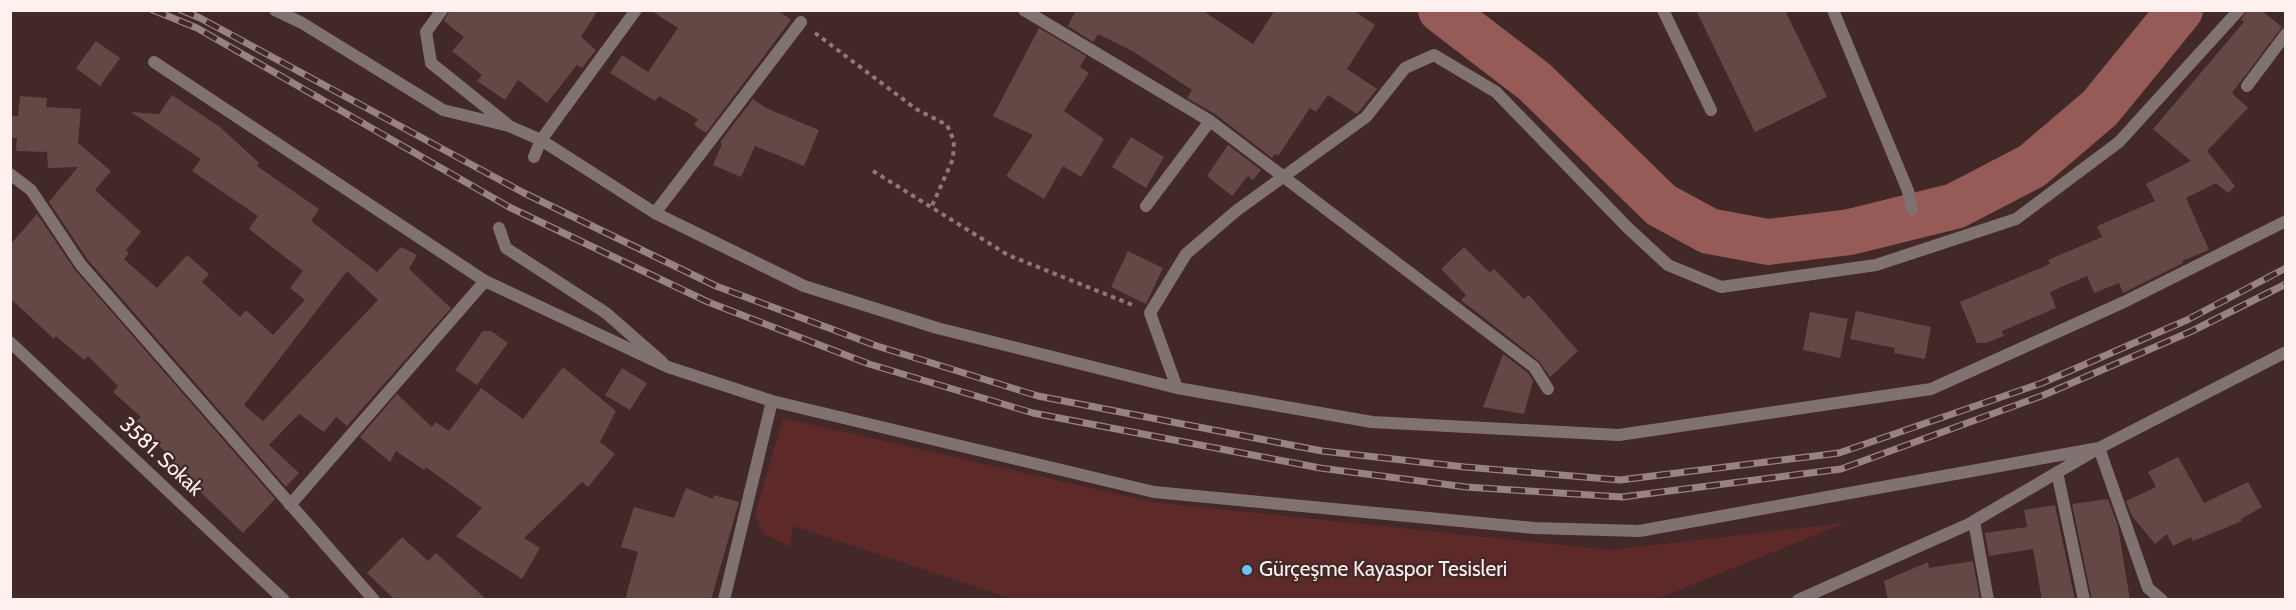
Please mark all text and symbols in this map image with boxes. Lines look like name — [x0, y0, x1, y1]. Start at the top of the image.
street label: 3581. Sokak — [114, 412, 208, 502]
place label: Gürçeşme Kayaspor Tesisleri — [1259, 557, 1507, 583]
marker: Gürçeşme Kayaspor Tesisleri — [1240, 563, 1254, 577]

